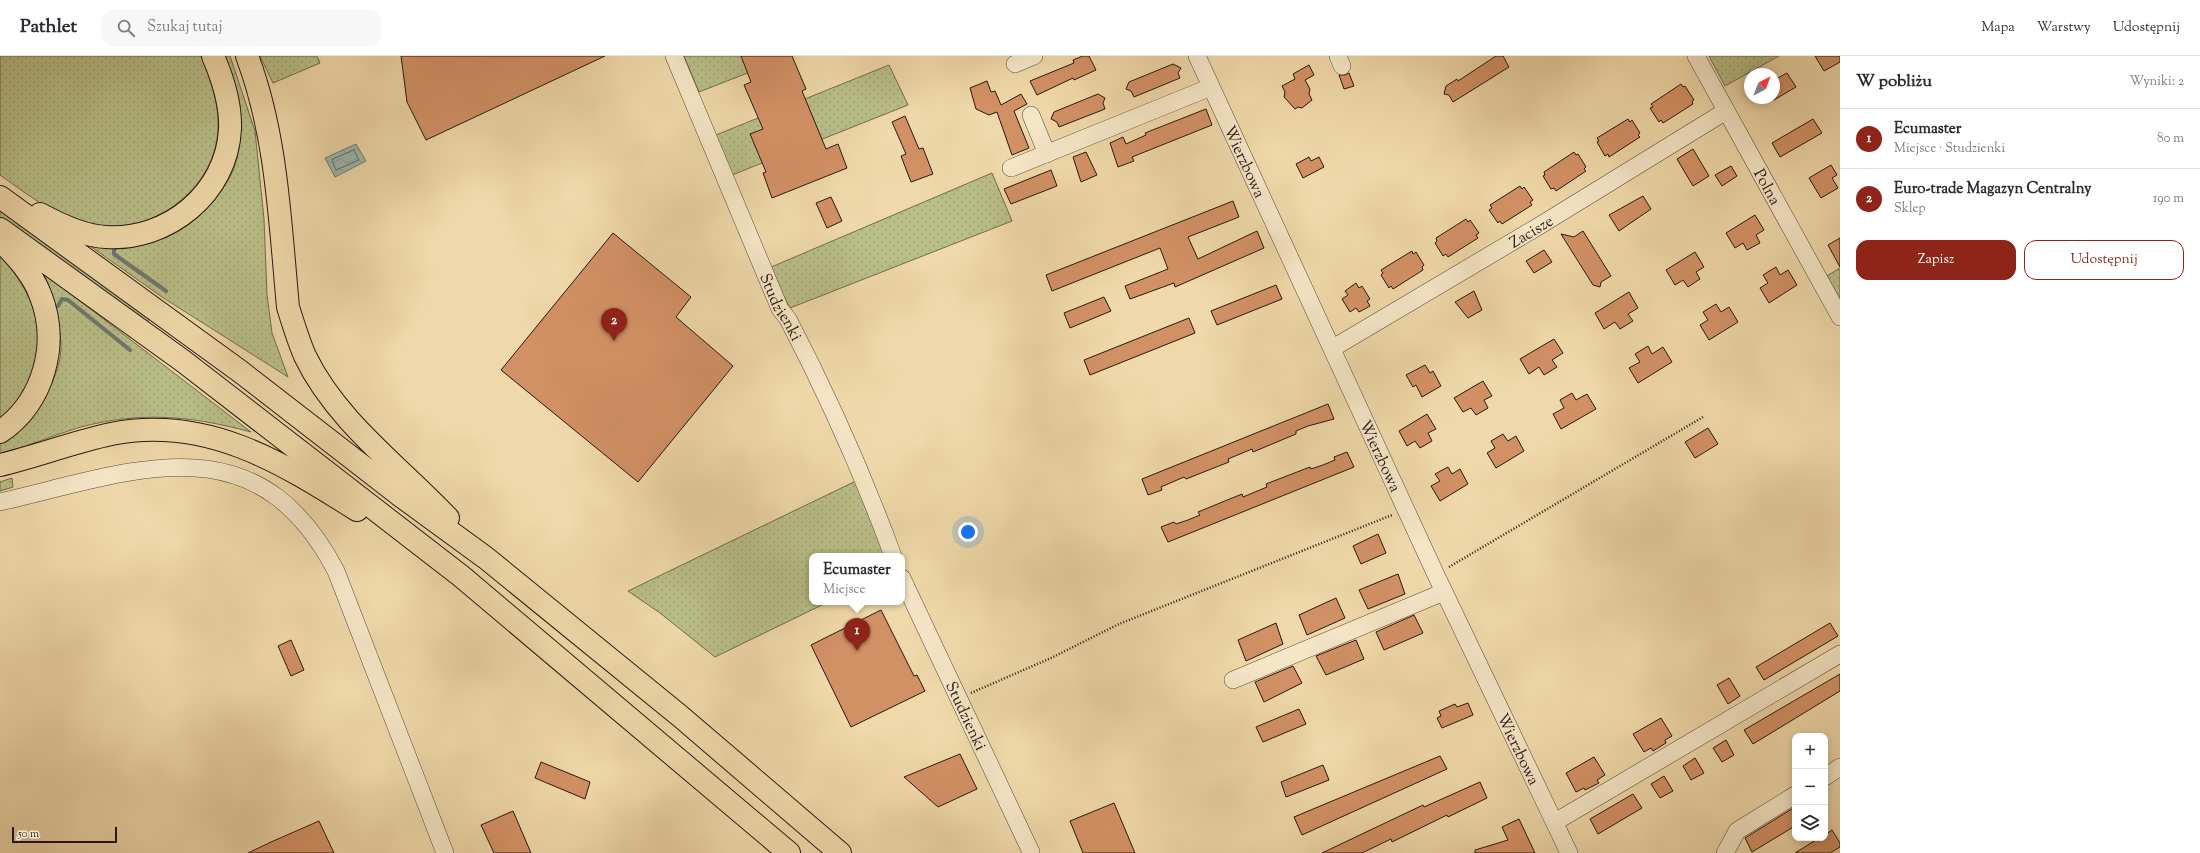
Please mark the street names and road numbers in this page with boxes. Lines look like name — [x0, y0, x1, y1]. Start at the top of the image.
street label: Wierzbowa — [1217, 123, 1270, 203]
street label: Polna — [1746, 165, 1785, 211]
street label: Zacisze — [1506, 211, 1559, 255]
street label: Studzienki — [752, 270, 807, 346]
street label: Wierzbowa — [1352, 417, 1406, 497]
street label: Studzienki — [938, 678, 991, 755]
street label: Wierzbowa — [1490, 710, 1544, 790]

